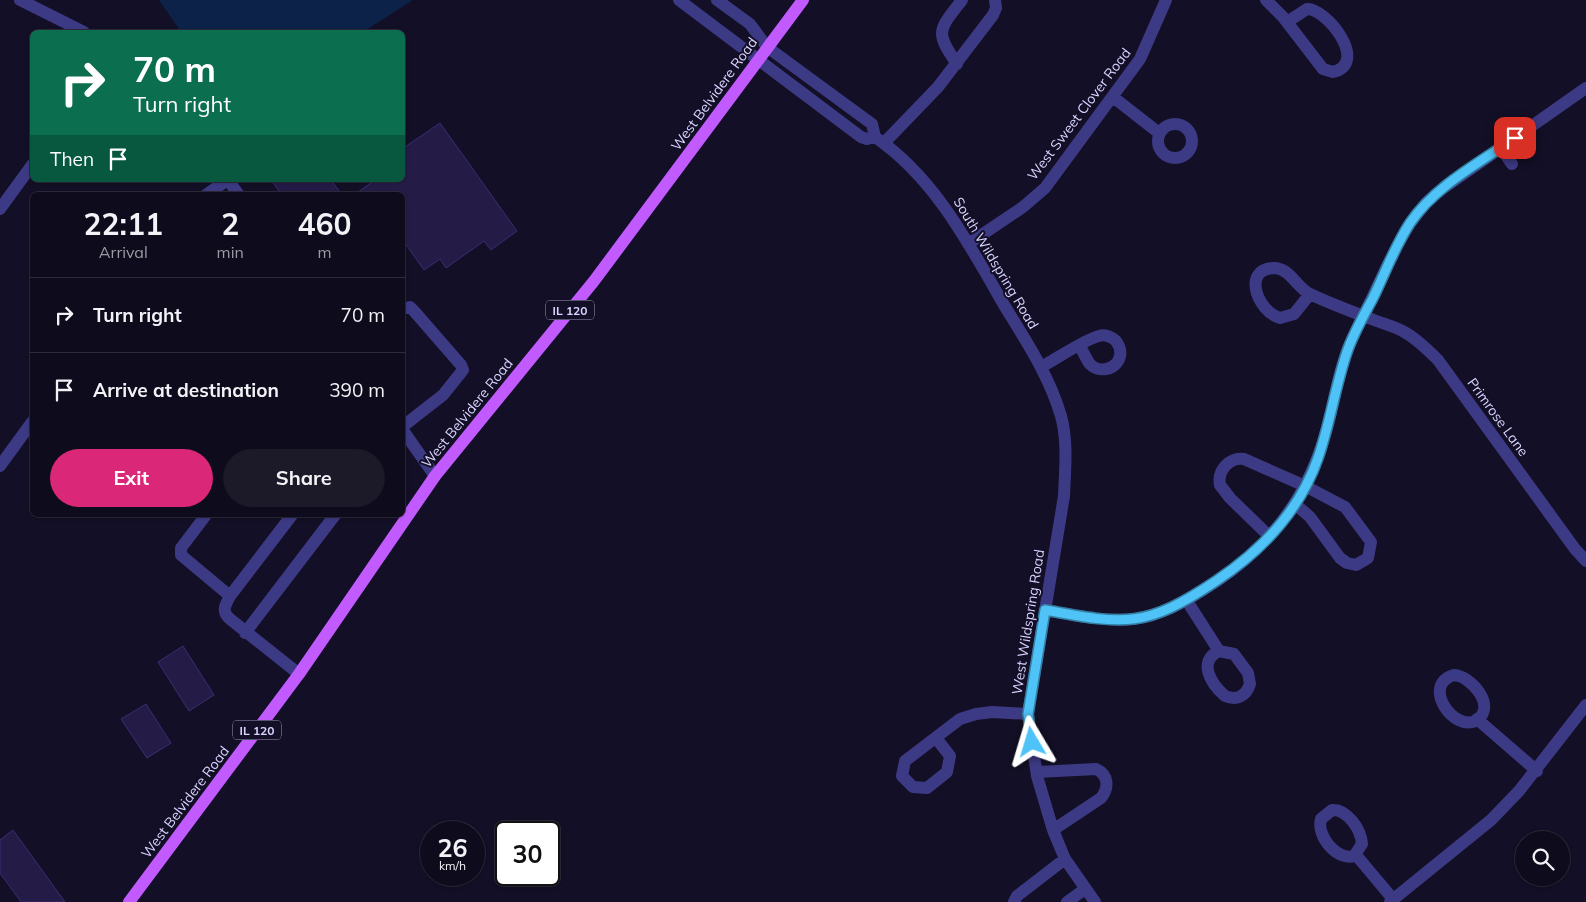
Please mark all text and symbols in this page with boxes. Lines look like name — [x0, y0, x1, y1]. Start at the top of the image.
street label: West Belvidere Road — [667, 34, 761, 154]
street label: West Sweet Clover Road — [1023, 44, 1135, 184]
text: 70 m — [133, 47, 216, 91]
icon: right — [50, 50, 115, 115]
text: Turn right — [133, 90, 231, 118]
pin — [1494, 117, 1536, 159]
icon: arrive — [1501, 124, 1529, 152]
icon: arrive — [104, 145, 132, 173]
text: Then — [50, 147, 94, 171]
street label: South Wildspring Road — [950, 194, 1042, 332]
text: 22:11 — [84, 205, 163, 243]
text: 2 — [221, 205, 239, 243]
text: 460 — [297, 205, 351, 243]
text: Arrival — [99, 242, 148, 262]
text: min — [217, 242, 244, 262]
text: m — [317, 242, 331, 262]
road number: IL 120 — [546, 300, 594, 320]
icon: right — [50, 301, 78, 329]
text: Turn right — [93, 303, 182, 327]
text: 70 m — [341, 303, 385, 327]
street label: West Belvidere Road — [417, 355, 517, 471]
street label: Primrose Lane — [1463, 374, 1533, 460]
icon: arrive — [50, 376, 78, 404]
text: Arrive at destination — [93, 378, 279, 402]
text: 390 m — [329, 378, 385, 402]
button: Exit — [50, 449, 213, 507]
button: Share — [223, 449, 385, 507]
street label: West Wildspring Road — [1008, 548, 1048, 696]
position arrow — [1005, 715, 1057, 767]
road number: IL 120 — [233, 720, 281, 740]
street label: West Belvidere Road — [137, 742, 233, 862]
speed limit sign: 30 — [495, 821, 560, 886]
map controls — [1515, 831, 1570, 886]
button: search — [1515, 831, 1570, 886]
text: 26 — [437, 832, 468, 863]
text: km/h — [439, 858, 466, 873]

